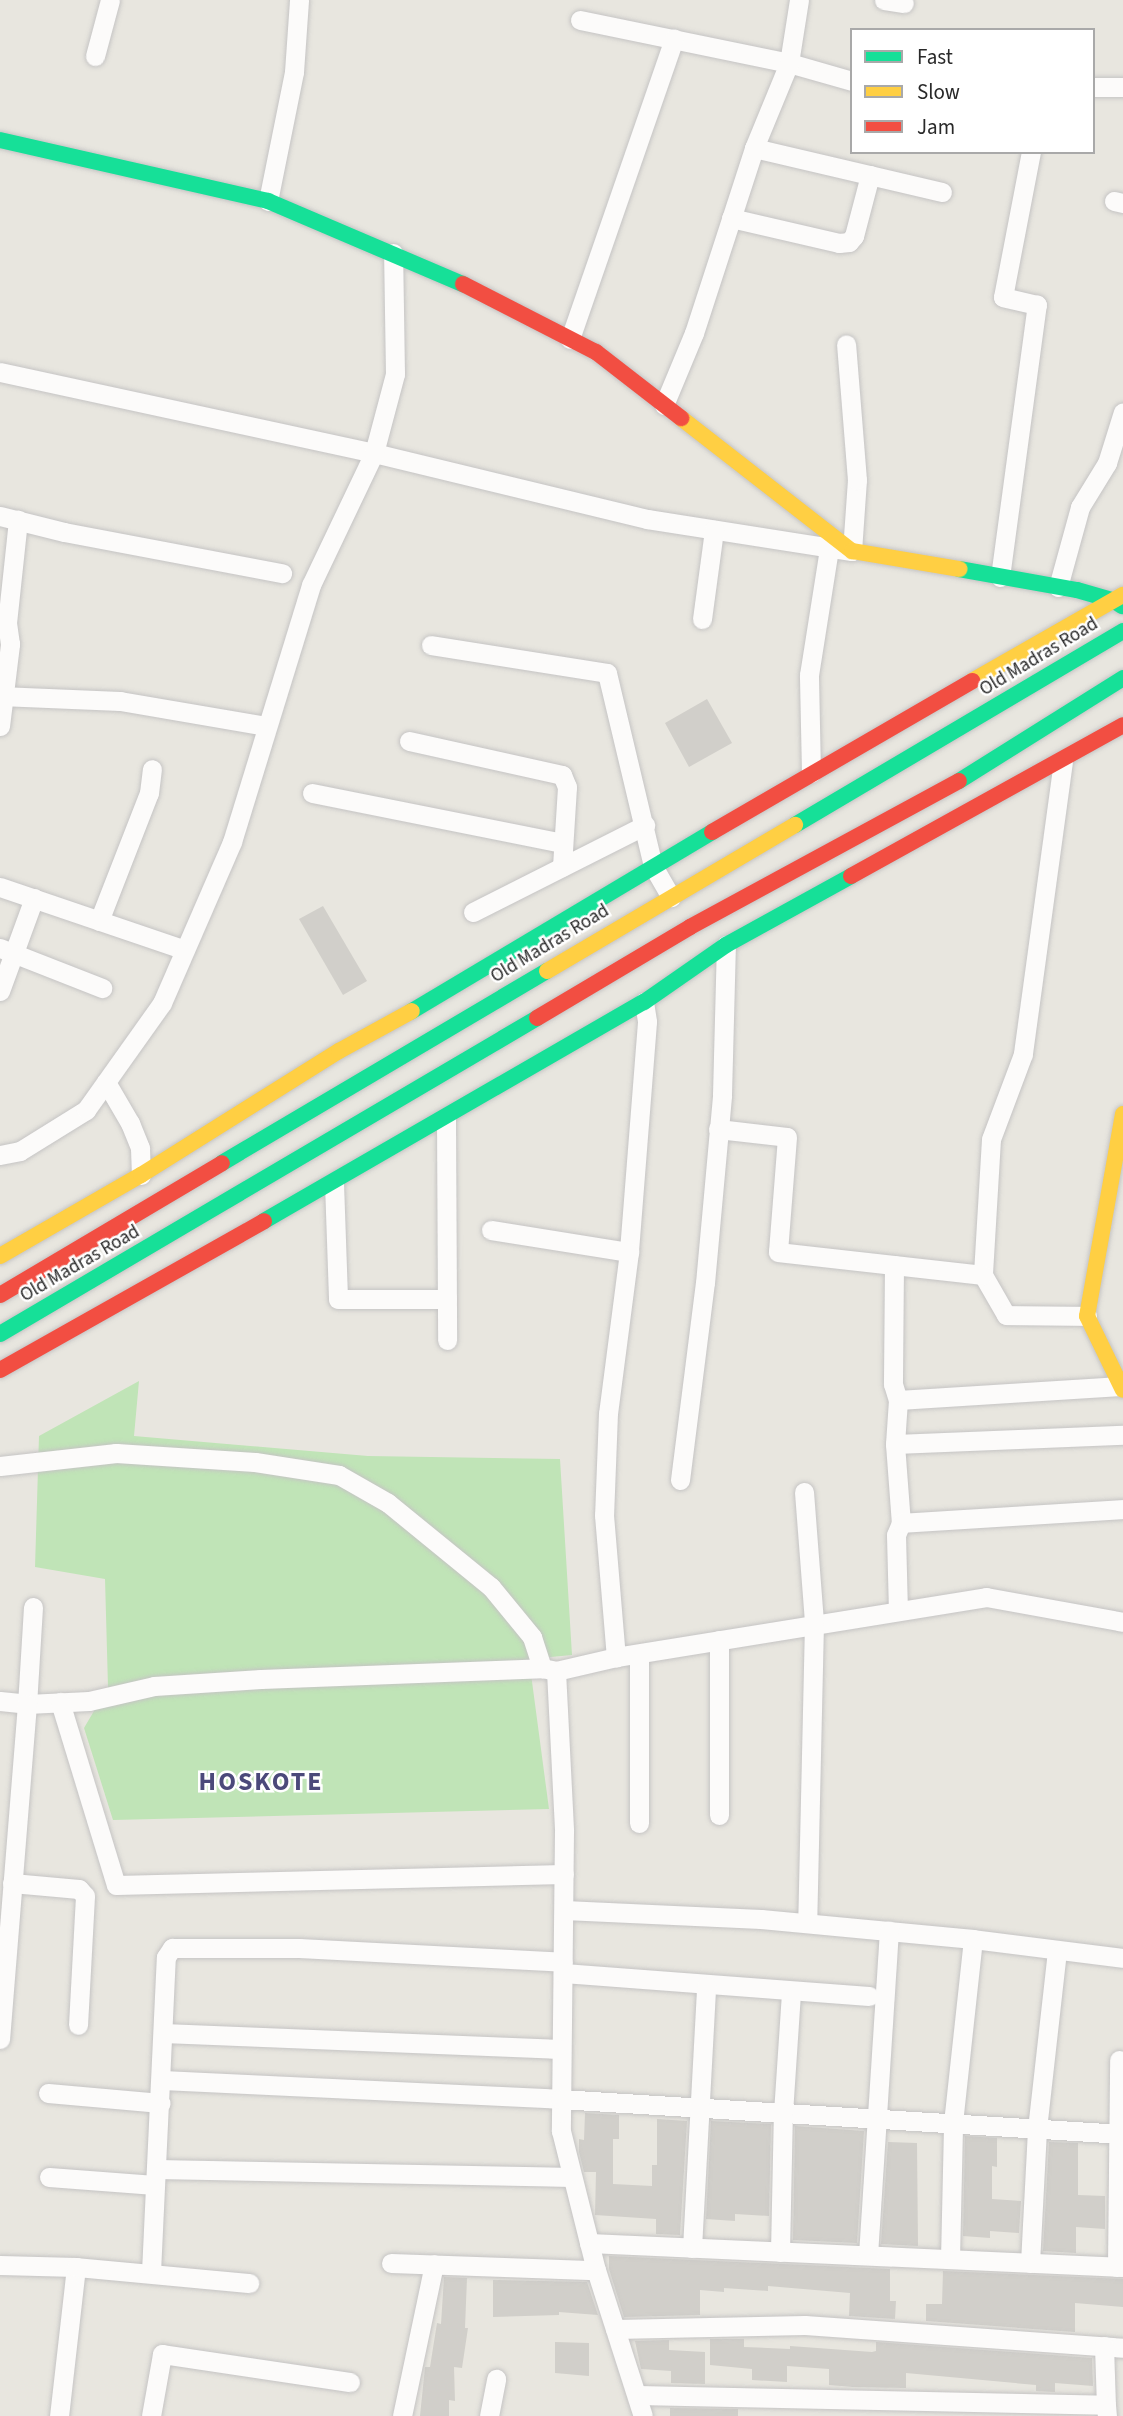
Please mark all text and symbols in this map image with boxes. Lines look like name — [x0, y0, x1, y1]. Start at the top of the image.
legend — [850, 28, 1095, 154]
text: Fast — [917, 42, 953, 72]
text: Slow — [917, 77, 960, 107]
text: Jam — [917, 112, 955, 142]
street label: Old Madras Road — [976, 613, 1102, 701]
street label: Old Madras Road — [487, 900, 613, 988]
street label: Old Madras Road — [16, 1221, 144, 1307]
district label: HOSKOTE — [199, 1766, 323, 1798]

